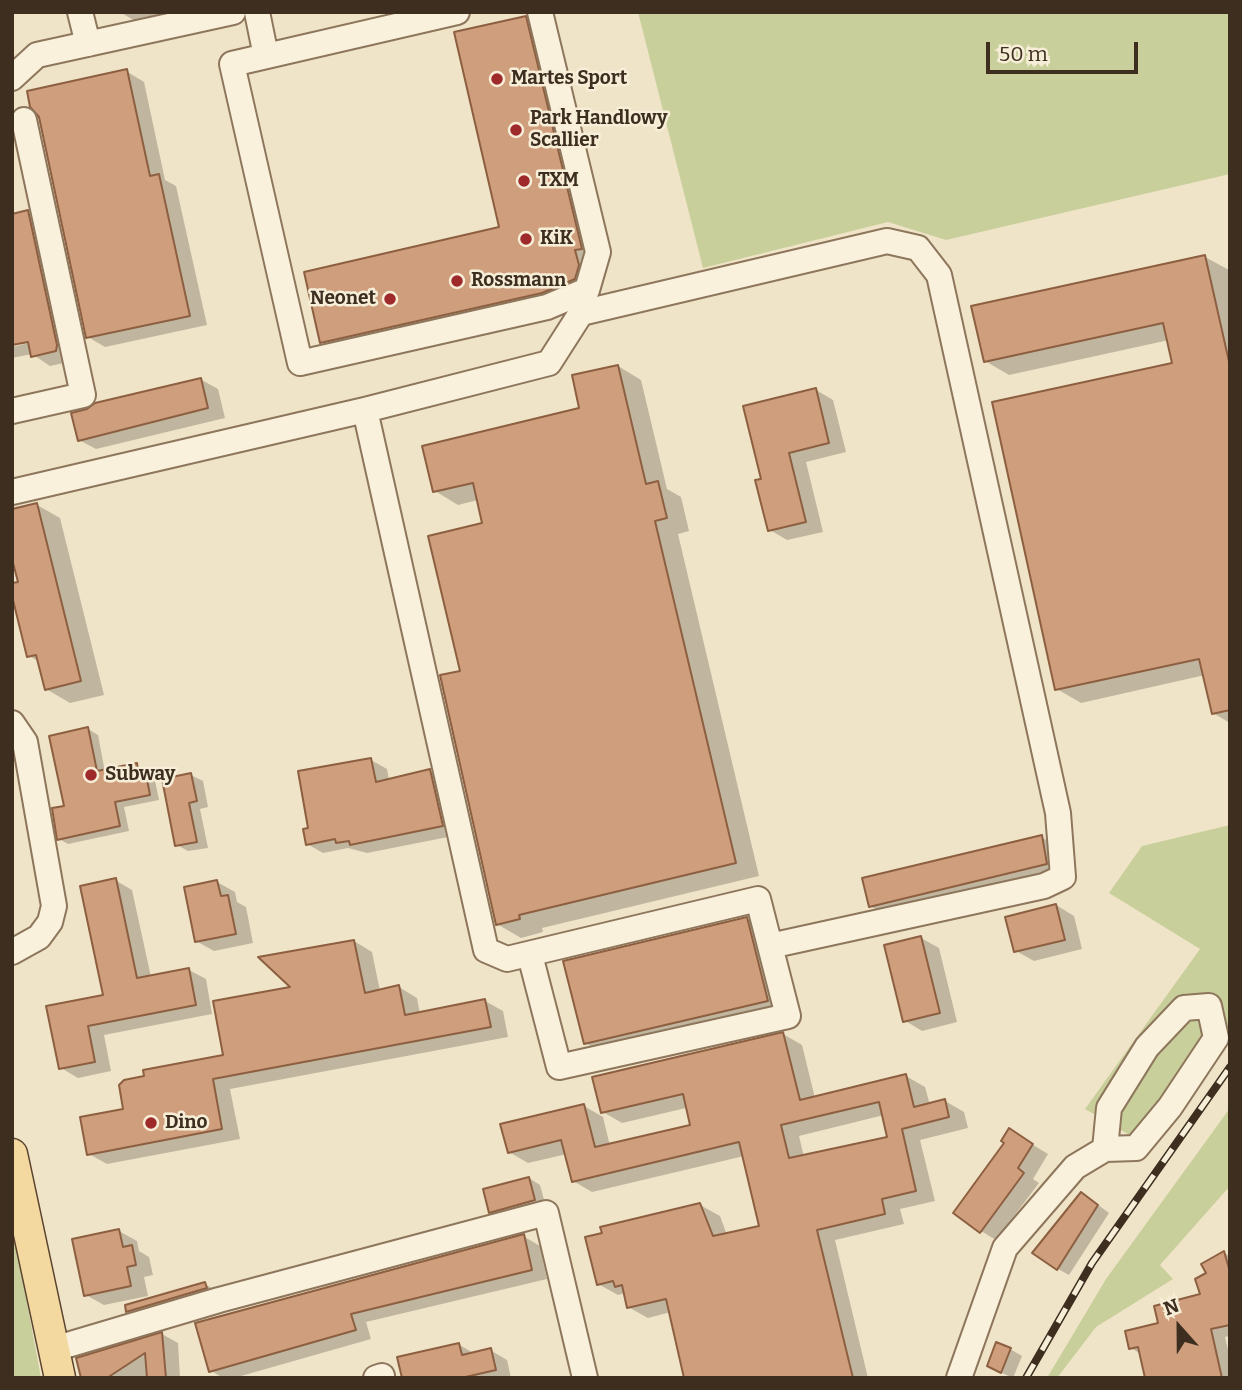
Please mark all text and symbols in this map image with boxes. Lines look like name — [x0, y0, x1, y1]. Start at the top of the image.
scale bar — [990, 28, 1142, 72]
text: 50 m — [999, 41, 1048, 67]
place label: Martes Sport — [511, 68, 627, 90]
marker: Martes Sport — [489, 71, 505, 87]
place label: Park Handlowy Scallier — [530, 108, 668, 152]
marker: Park Handlowy Scallier — [508, 122, 524, 138]
place label: TXM — [538, 170, 579, 192]
marker: TXM — [516, 173, 532, 189]
place label: KiK — [540, 228, 573, 250]
marker: KiK — [518, 231, 534, 247]
place label: Rossmann — [471, 270, 566, 292]
marker: Rossmann — [449, 273, 465, 289]
place label: Neonet — [310, 288, 376, 310]
marker: Neonet — [382, 291, 398, 307]
place label: Subway — [105, 764, 175, 786]
marker: Subway — [83, 767, 99, 783]
place label: Dino — [165, 1112, 208, 1134]
marker: Dino — [143, 1115, 159, 1131]
north arrow — [1144, 1292, 1214, 1362]
text: N — [1160, 1294, 1182, 1320]

